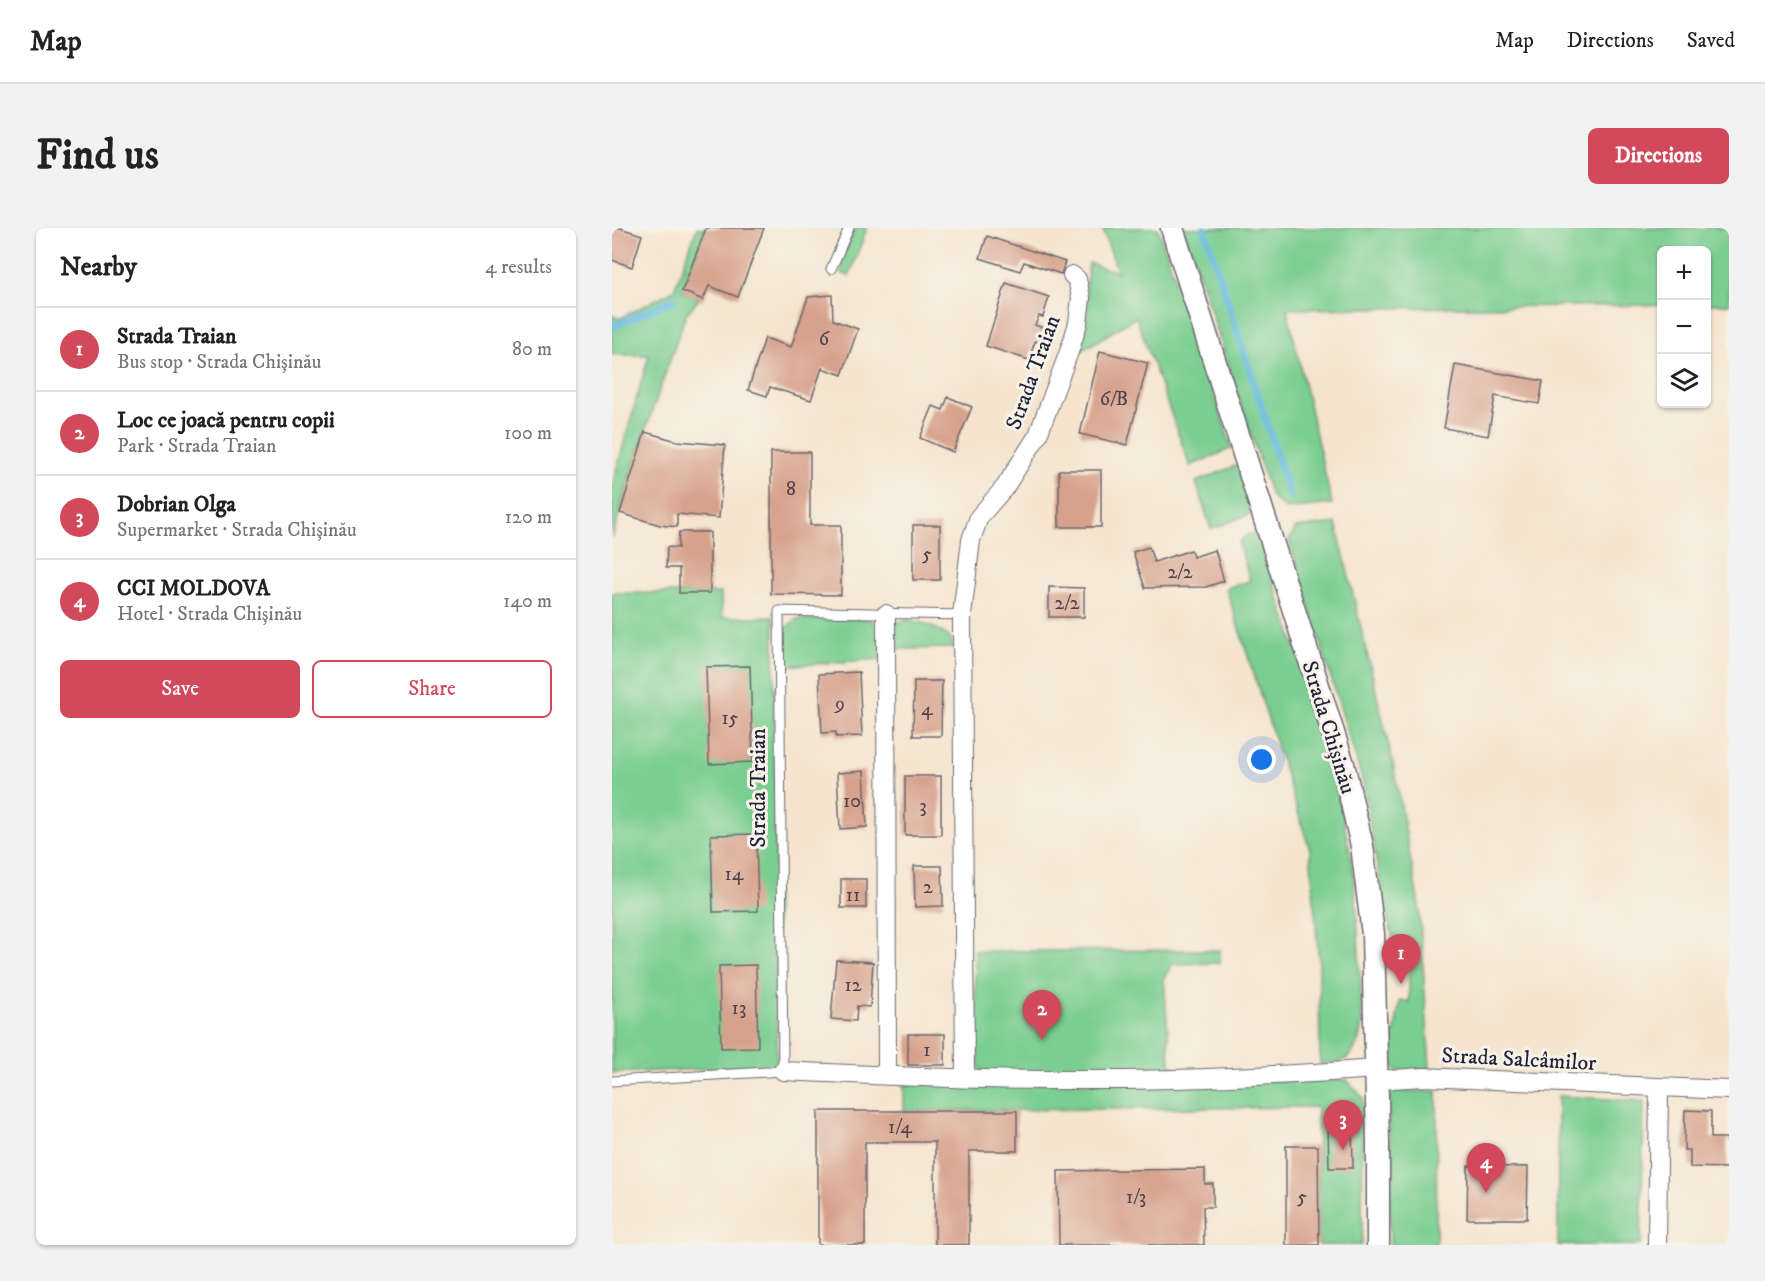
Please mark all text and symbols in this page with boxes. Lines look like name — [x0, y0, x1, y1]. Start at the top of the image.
text: Map — [30, 24, 82, 59]
text: Map — [1495, 28, 1534, 54]
text: Directions — [1567, 28, 1654, 54]
text: Saved — [1687, 28, 1735, 54]
button: Directions — [1588, 128, 1729, 184]
text: Find us — [36, 130, 159, 182]
map controls — [1657, 246, 1711, 408]
button: + — [1657, 246, 1711, 300]
text: Nearby — [60, 251, 137, 284]
text: 4 results — [485, 255, 552, 280]
button: − — [1657, 300, 1711, 354]
street label: Strada Traian — [1000, 311, 1067, 433]
text: Strada Traian — [117, 323, 237, 350]
house number: 6 — [819, 327, 830, 352]
text: 1 — [76, 337, 83, 362]
text: 80 m — [512, 337, 552, 362]
text: Bus stop · Strada Chișinău — [117, 350, 322, 375]
button: layers — [1657, 354, 1711, 408]
house number: 6/B — [1100, 387, 1128, 412]
text: Loc ce joacă pentru copii — [117, 407, 335, 434]
text: 2 — [75, 421, 84, 446]
text: 100 m — [504, 421, 552, 446]
text: Park · Strada Traian — [117, 434, 276, 459]
house number: 8 — [786, 477, 796, 502]
text: Dobrian Olga — [117, 491, 236, 518]
text: 3 — [76, 505, 83, 530]
text: 120 m — [505, 505, 552, 530]
text: Supermarket · Strada Chișinău — [117, 518, 357, 543]
house number: 5 — [922, 542, 932, 567]
house number: 2/2 — [1167, 560, 1193, 585]
text: CCI MOLDOVA — [117, 575, 270, 602]
text: 4 — [74, 589, 85, 614]
text: 140 m — [503, 589, 552, 614]
house number: 2/2 — [1054, 591, 1080, 616]
text: Hotel · Strada Chișinău — [117, 602, 302, 627]
street label: Strada Chișinău — [1296, 658, 1362, 797]
button: Save — [60, 660, 300, 718]
button: Share — [312, 660, 552, 718]
house number: 9 — [834, 692, 845, 717]
house number: 4 — [921, 697, 933, 722]
house number: 15 — [721, 706, 739, 731]
street label: Strada Traian — [745, 728, 772, 848]
your location — [1247, 745, 1276, 774]
house number: 10 — [843, 789, 861, 814]
house number: 3 — [919, 794, 927, 819]
house number: 14 — [725, 862, 744, 887]
house number: 2 — [923, 875, 933, 900]
house number: 11 — [846, 883, 860, 908]
pin: 1 — [1382, 934, 1420, 984]
house number: 12 — [844, 973, 862, 998]
pin: 2 — [1022, 990, 1062, 1040]
house number: 13 — [732, 996, 746, 1021]
house number: 1 — [923, 1038, 931, 1063]
street label: Strada Salcâmilor — [1441, 1042, 1598, 1077]
pin: 3 — [1324, 1100, 1362, 1150]
house number: 1/4 — [888, 1115, 912, 1140]
pin: 4 — [1466, 1144, 1506, 1193]
house number: 1/3 — [1126, 1185, 1146, 1210]
house number: 5 — [1297, 1185, 1307, 1210]

